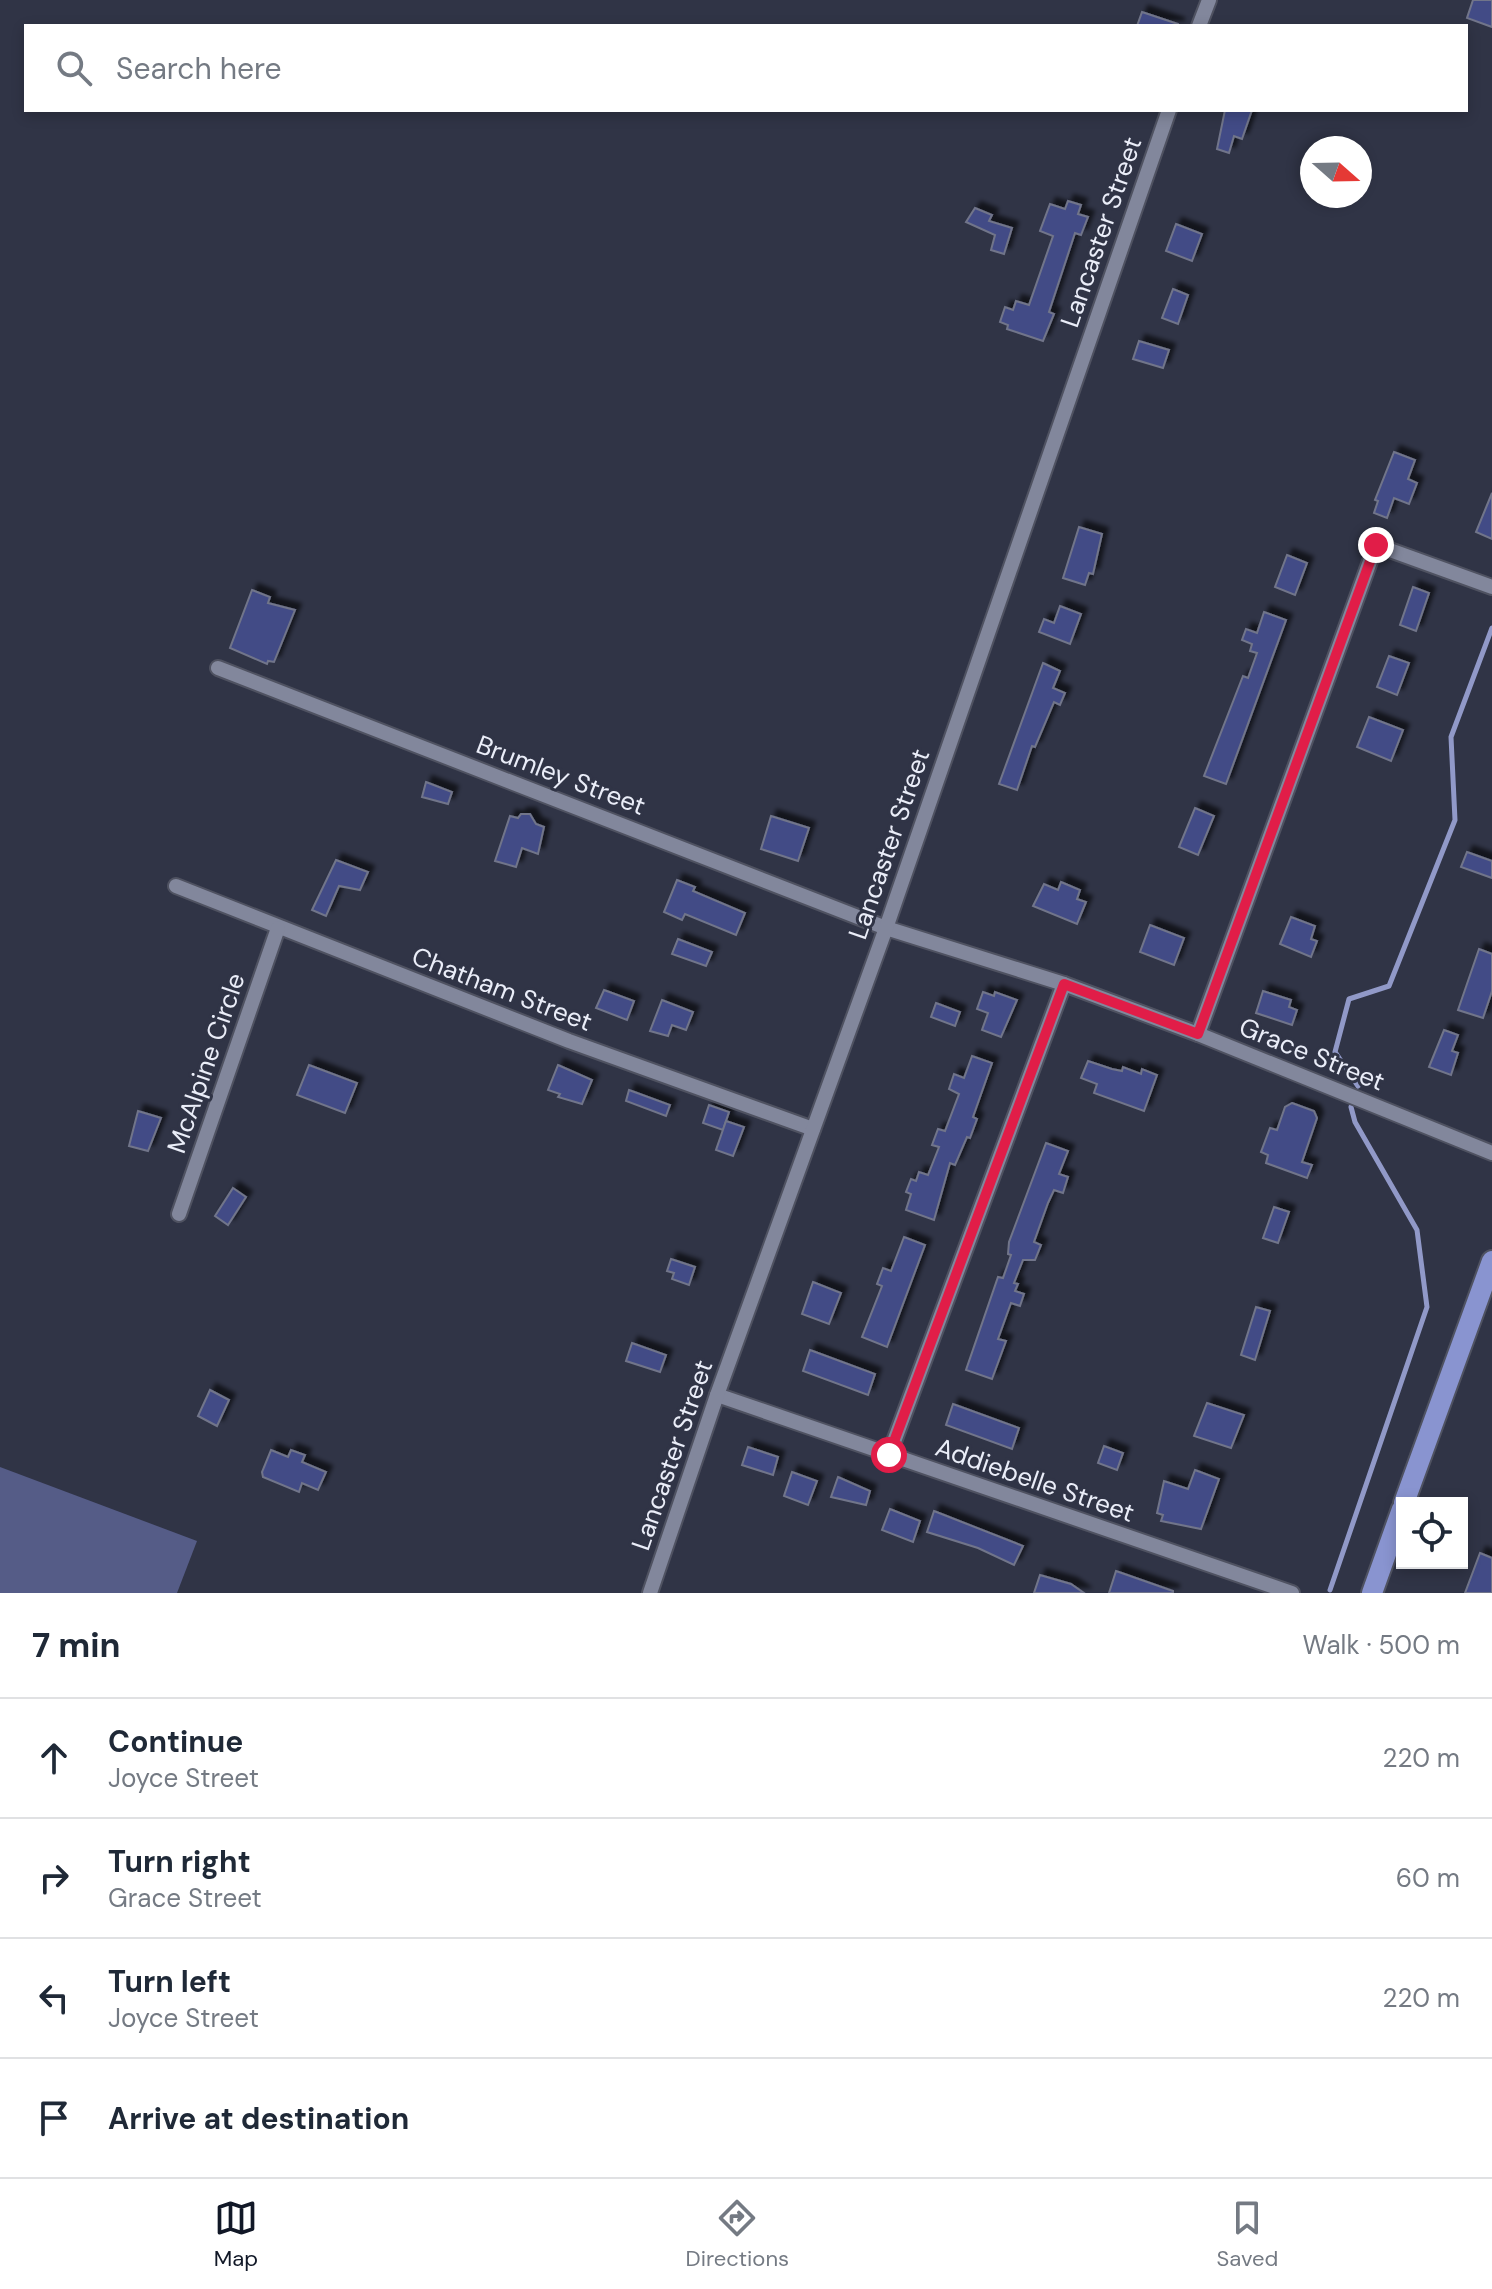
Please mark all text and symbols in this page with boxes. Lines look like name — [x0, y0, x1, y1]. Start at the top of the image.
search box — [24, 24, 1468, 112]
icon: search — [52, 46, 96, 90]
text: Search here — [116, 49, 282, 88]
street label: Lancaster Street — [1053, 132, 1149, 332]
north arrow — [1300, 136, 1372, 208]
route end — [1358, 527, 1394, 563]
street label: Brumley Street — [472, 727, 650, 823]
street label: Lancaster Street — [841, 744, 937, 944]
street label: Chatham Street — [407, 939, 597, 1039]
street label: McAlpine Circle — [159, 968, 253, 1158]
street label: Grace Street — [1234, 1009, 1390, 1099]
street label: Lancaster Street — [624, 1355, 720, 1555]
street label: Addiebelle Street — [931, 1430, 1139, 1530]
route start — [871, 1437, 907, 1473]
map controls — [1396, 1497, 1468, 1569]
button: locate — [1396, 1497, 1468, 1569]
text: 7 min — [32, 1623, 121, 1668]
text: Walk · 500 m — [1303, 1628, 1460, 1662]
text: Continue — [108, 1722, 243, 1761]
icon: ahead — [32, 1736, 76, 1780]
text: 220 m — [1382, 1741, 1460, 1775]
text: Joyce Street — [108, 1761, 259, 1795]
text: Turn right — [108, 1842, 251, 1881]
icon: right — [32, 1856, 76, 1900]
text: 60 m — [1396, 1861, 1460, 1895]
text: Grace Street — [108, 1881, 262, 1915]
text: Turn left — [108, 1962, 231, 2001]
icon: left — [32, 1976, 76, 2020]
text: 220 m — [1382, 1981, 1460, 2015]
text: Joyce Street — [108, 2001, 259, 2035]
icon: arrive — [32, 2096, 76, 2140]
text: Arrive at destination — [108, 2099, 409, 2138]
tab: Map — [214, 2196, 258, 2273]
tab: Directions — [686, 2196, 789, 2273]
tab: Saved — [1217, 2196, 1278, 2273]

